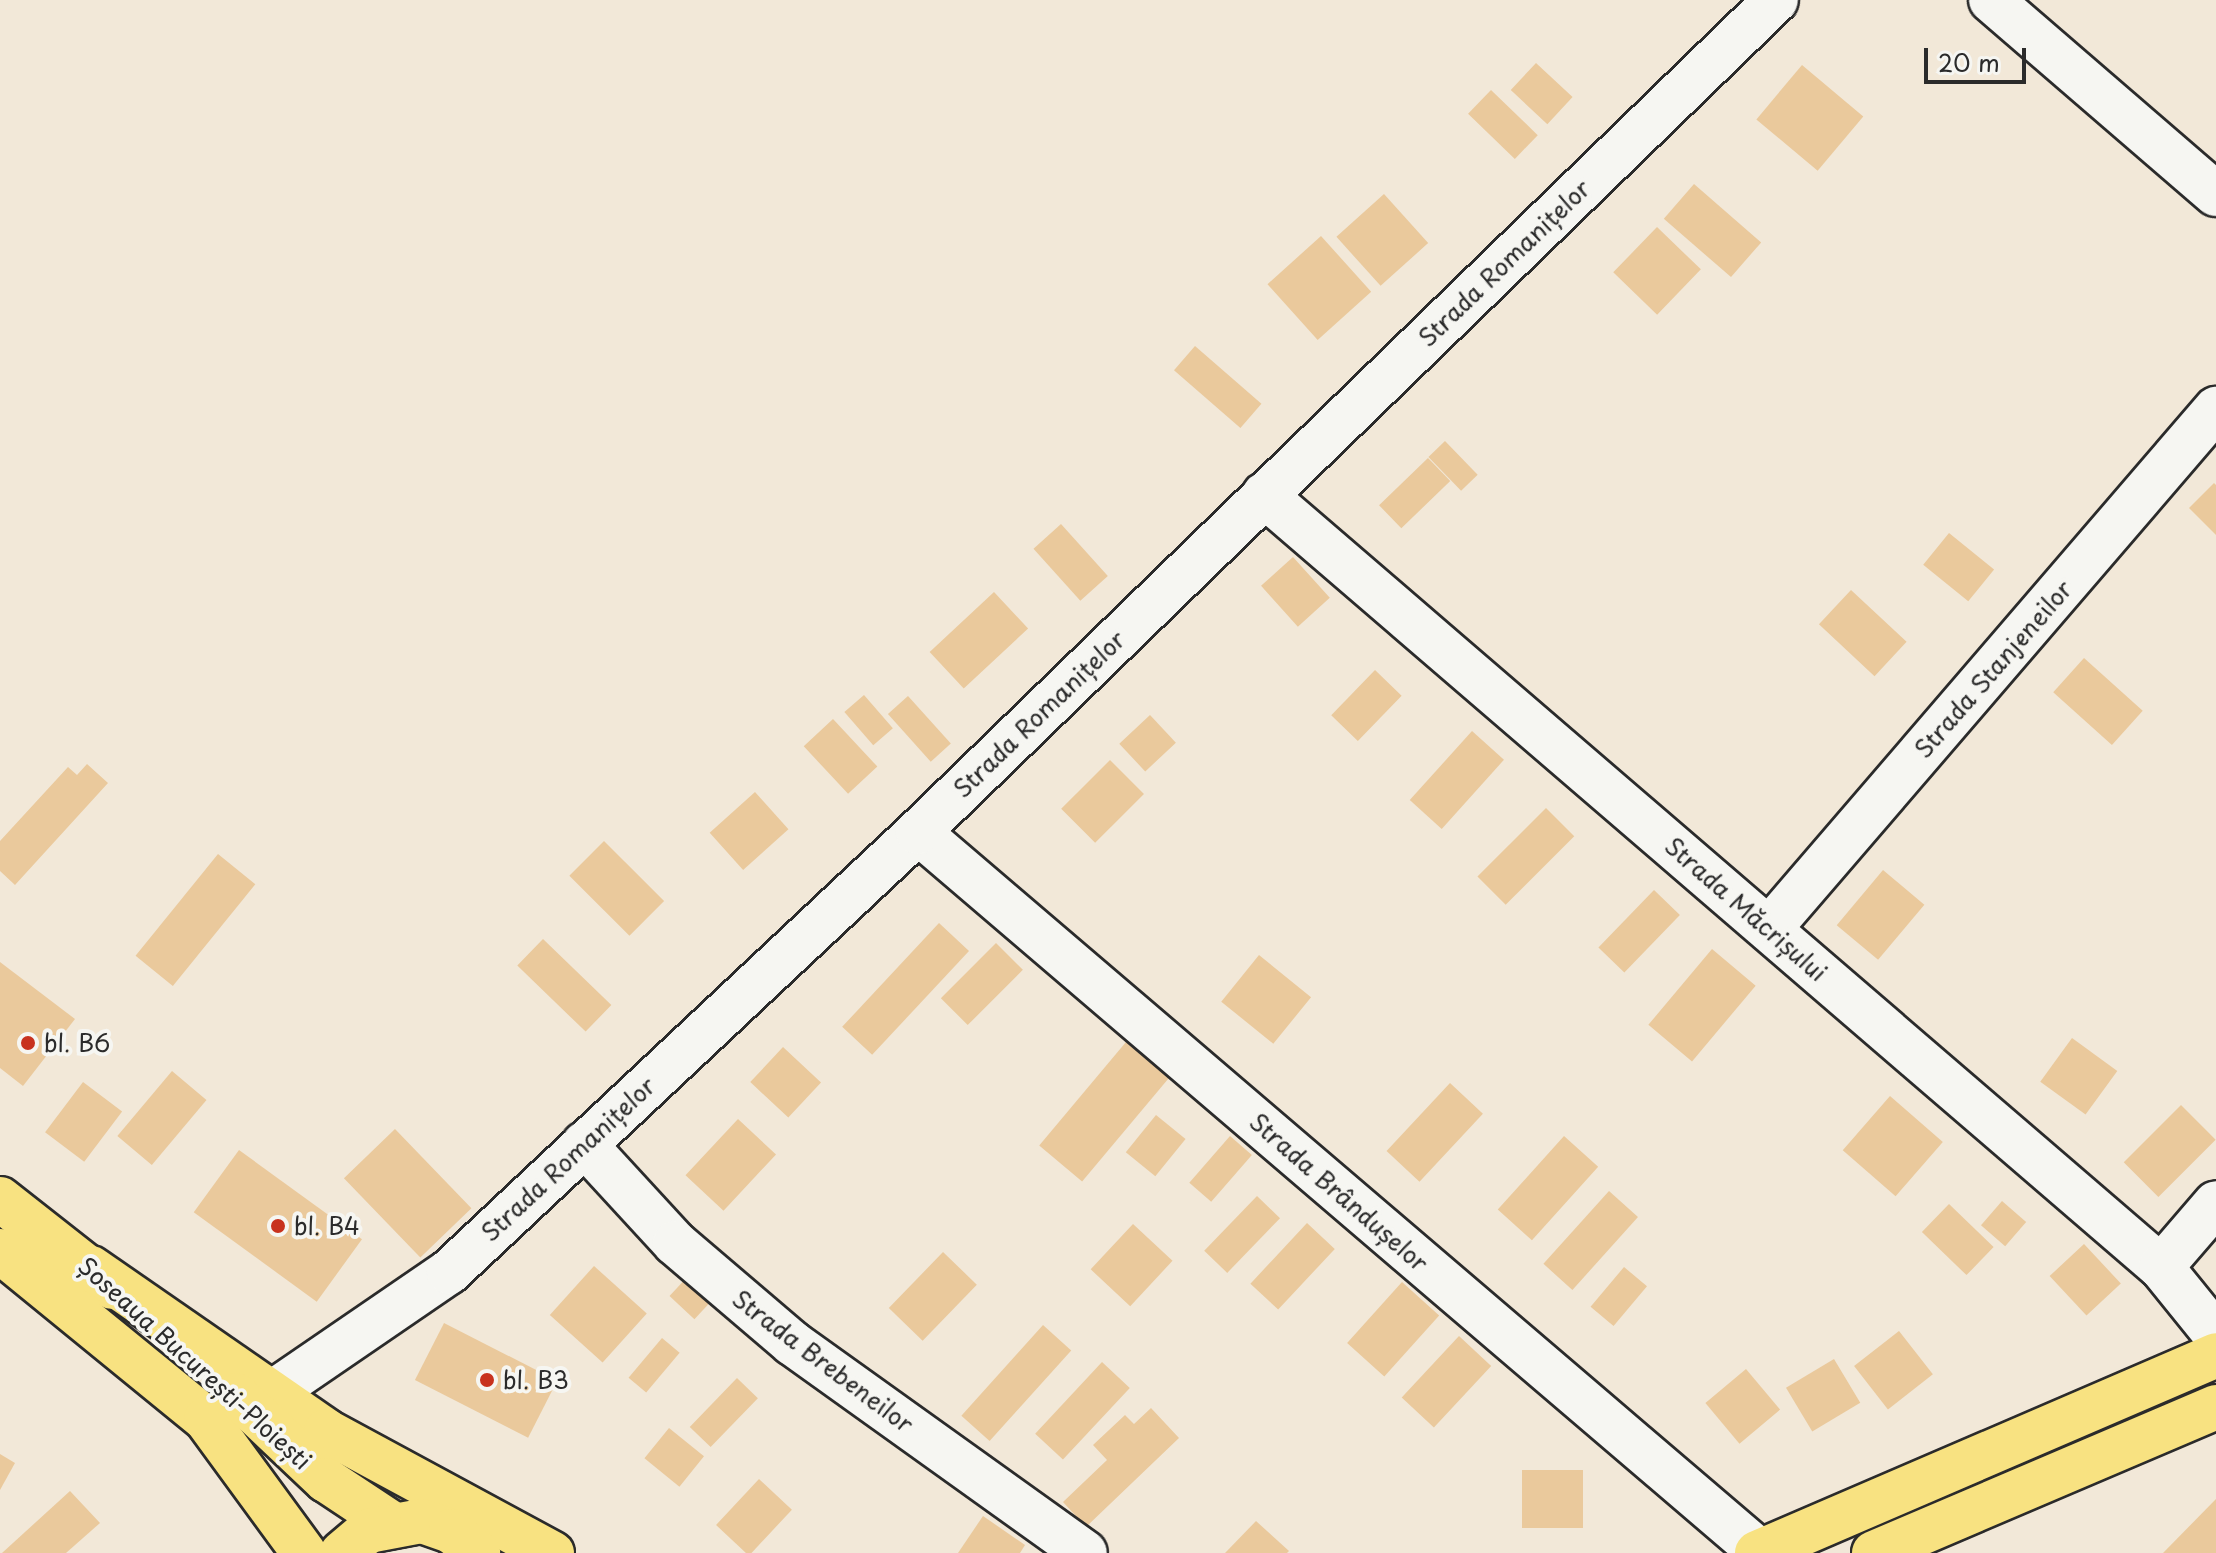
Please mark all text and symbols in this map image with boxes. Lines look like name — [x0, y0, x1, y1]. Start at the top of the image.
scale bar — [1928, 32, 2030, 82]
text: 20 m — [1938, 44, 2000, 80]
street label: Strada Romanițelor — [1412, 173, 1596, 353]
street label: Strada Stanjeneilor — [1908, 575, 2078, 763]
street label: Strada Romanițelor — [947, 624, 1131, 804]
street label: Strada Măcrișului — [1659, 831, 1833, 987]
place label: bl. B6 — [44, 1029, 111, 1057]
marker: bl. B6 — [19, 1034, 37, 1052]
street label: Strada Romanițelor — [475, 1070, 661, 1248]
street label: Strada Brândușelor — [1244, 1107, 1434, 1277]
place label: bl. B4 — [294, 1212, 360, 1240]
marker: bl. B4 — [269, 1217, 287, 1235]
street label: Șoseaua București-Ploiești — [72, 1250, 318, 1476]
street label: Strada Brebeneilor — [727, 1284, 919, 1438]
place label: bl. B3 — [503, 1366, 569, 1394]
marker: bl. B3 — [478, 1371, 496, 1389]

